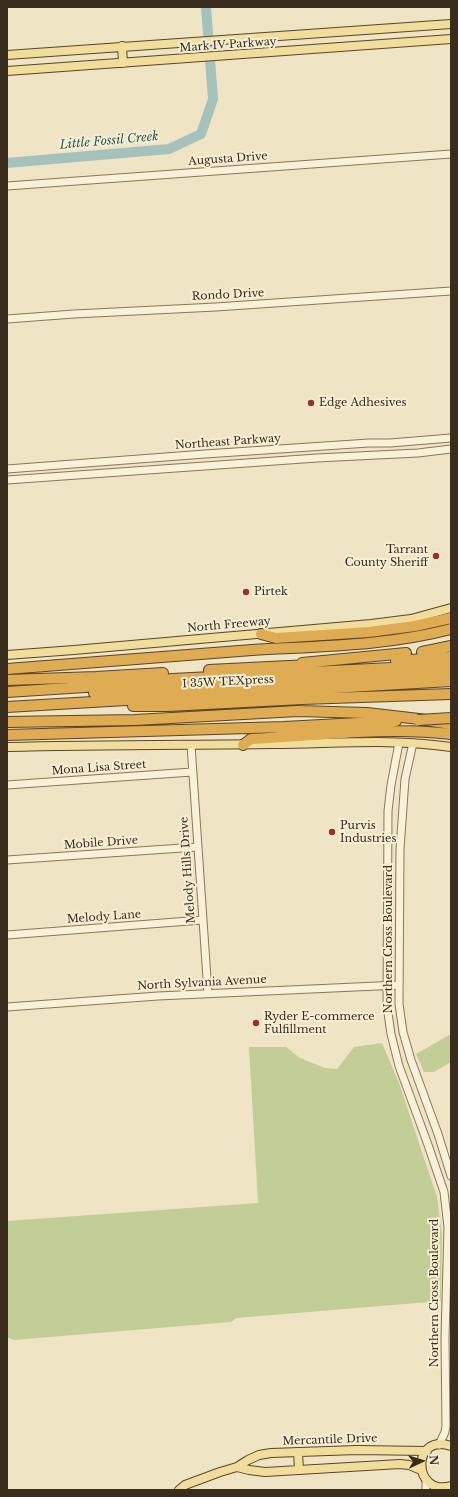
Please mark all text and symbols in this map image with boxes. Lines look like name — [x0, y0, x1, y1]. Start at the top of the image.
street label: Mark IV Parkway — [179, 35, 277, 55]
water label: Little Fossil Creek — [59, 130, 159, 152]
street label: Augusta Drive — [188, 150, 268, 168]
street label: Rondo Drive — [191, 287, 265, 303]
place label: Edge Adhesives — [319, 396, 406, 410]
marker: Edge Adhesives — [306, 398, 316, 408]
street label: Northeast Parkway — [175, 432, 281, 452]
place label: Tarrant County Sheriff — [345, 543, 428, 569]
marker: Tarrant County Sheriff — [431, 551, 441, 561]
place label: Pirtek — [254, 585, 288, 599]
marker: Pirtek — [241, 587, 251, 597]
street label: North Freeway — [187, 615, 271, 635]
street label: I 35W TEXpress — [182, 673, 274, 691]
street label: Mona Lisa Street — [51, 758, 147, 778]
street label: Melody Hills Drive — [178, 816, 198, 924]
place label: Purvis Industries — [340, 819, 396, 845]
marker: Purvis Industries — [327, 827, 337, 837]
street label: Mobile Drive — [63, 834, 139, 852]
street label: Northern Cross Boulevard — [382, 865, 396, 1013]
street label: Melody Lane — [66, 908, 142, 926]
street label: North Sylvania Avenue — [137, 973, 267, 993]
place label: Ryder E-commerce Fulfillment — [264, 1010, 375, 1036]
marker: Ryder E-commerce Fulfillment — [251, 1018, 261, 1028]
street label: Northern Cross Boulevard — [428, 1219, 442, 1367]
street label: Mercantile Drive — [282, 1432, 378, 1448]
north arrow — [402, 1441, 442, 1481]
text: N — [427, 1455, 441, 1466]

